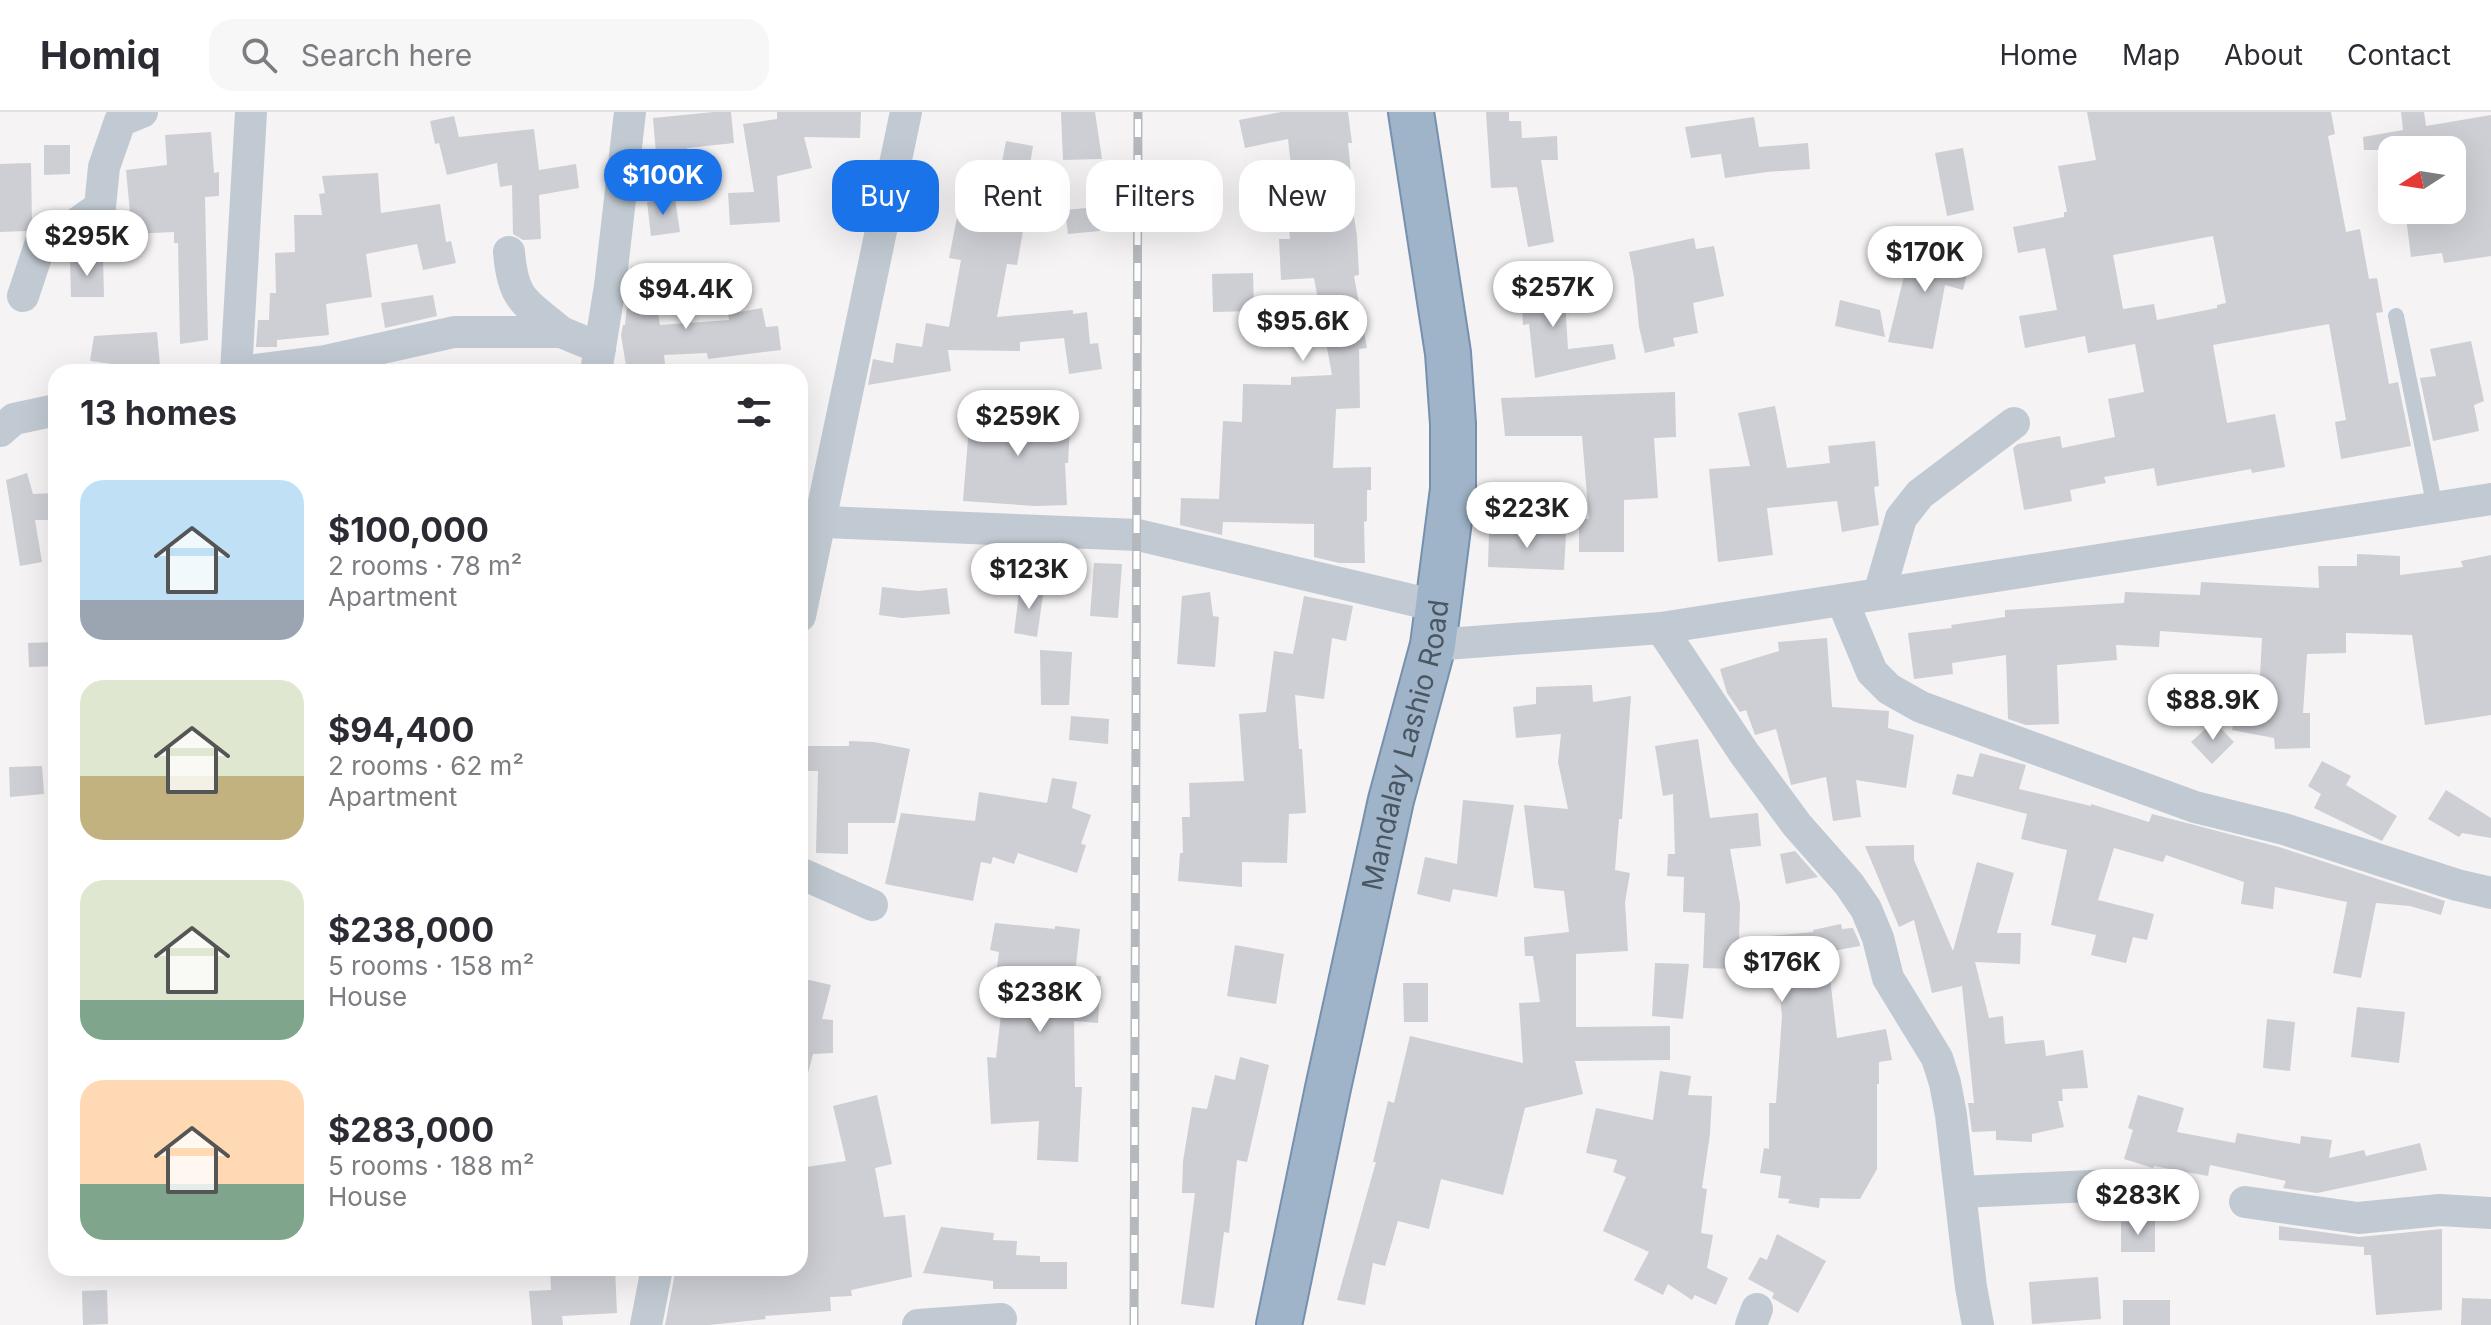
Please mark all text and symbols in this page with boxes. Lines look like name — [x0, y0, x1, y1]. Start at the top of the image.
search box — [209, 19, 769, 91]
text: Homiq — [40, 32, 161, 78]
icon: search — [237, 33, 281, 77]
text: Search here — [301, 37, 472, 73]
text: Home — [1999, 38, 2078, 72]
text: Map — [2122, 38, 2180, 72]
text: About — [2224, 38, 2303, 72]
text: Contact — [2347, 38, 2451, 72]
north arrow — [2378, 136, 2466, 224]
map controls — [2378, 136, 2466, 224]
pin: $100K — [607, 149, 719, 217]
text: $100K — [622, 159, 704, 190]
chip: Buy — [832, 160, 939, 232]
chip: Rent — [955, 160, 1070, 232]
chip: Filters — [1086, 160, 1223, 232]
chip: New — [1239, 160, 1355, 232]
pin: $295K — [31, 210, 143, 278]
text: $295K — [44, 220, 130, 251]
pin: $170K — [1869, 226, 1981, 294]
text: $170K — [1885, 236, 1965, 267]
pin: $257K — [1497, 261, 1609, 329]
pin: $94.4K — [621, 263, 751, 331]
text: $257K — [1511, 271, 1595, 302]
text: $94.4K — [638, 273, 734, 304]
pin: $95.6K — [1238, 295, 1368, 363]
text: $95.6K — [1256, 305, 1350, 336]
icon: filters — [732, 390, 776, 434]
pin: $259K — [962, 390, 1074, 458]
text: 13 homes — [80, 392, 237, 433]
text: $259K — [975, 400, 1061, 431]
pin: $223K — [1471, 482, 1583, 550]
text: $223K — [1484, 492, 1570, 523]
text: $100,000 — [328, 509, 489, 550]
icon: home — [144, 512, 240, 608]
pin: $123K — [973, 543, 1085, 611]
text: 2 rooms · 78 m² — [328, 550, 522, 581]
text: $123K — [989, 553, 1069, 584]
text: Apartment — [328, 581, 457, 612]
street label: Mandalay Lashio Road — [1355, 598, 1456, 893]
pin: $88.9K — [2148, 674, 2278, 742]
text: $88.9K — [2166, 684, 2260, 715]
text: $94,400 — [328, 709, 474, 750]
icon: home — [144, 712, 240, 808]
text: 2 rooms · 62 m² — [328, 750, 524, 781]
text: Apartment — [328, 781, 457, 812]
text: $238,000 — [328, 909, 494, 950]
icon: home — [144, 912, 240, 1008]
pin: $176K — [1726, 936, 1838, 1004]
text: $176K — [1743, 946, 1821, 977]
text: 5 rooms · 158 m² — [328, 950, 534, 981]
pin: $238K — [984, 966, 1096, 1034]
text: $238K — [997, 976, 1083, 1007]
text: House — [328, 981, 407, 1012]
text: $283,000 — [328, 1109, 494, 1150]
icon: home — [144, 1112, 240, 1208]
text: 5 rooms · 188 m² — [328, 1150, 535, 1181]
pin: $283K — [2082, 1169, 2194, 1237]
text: $283K — [2095, 1179, 2181, 1210]
text: House — [328, 1181, 407, 1212]

